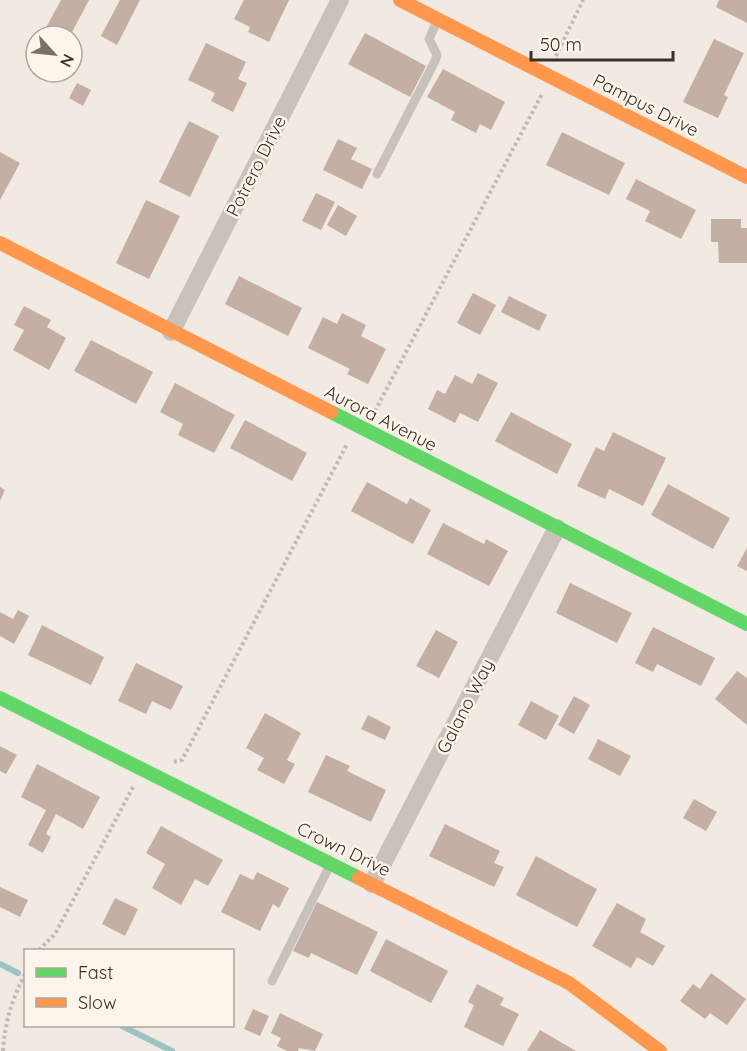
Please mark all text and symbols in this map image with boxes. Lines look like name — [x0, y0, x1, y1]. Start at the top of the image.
north arrow — [24, 24, 84, 84]
scale bar — [531, 24, 674, 62]
text: 50 m — [540, 33, 582, 56]
text: N — [56, 51, 79, 71]
street label: Pampus Drive — [589, 68, 703, 142]
street label: Potrero Drive — [221, 112, 291, 220]
street label: Aurora Avenue — [321, 380, 441, 456]
street label: Galano Way — [431, 655, 499, 757]
street label: Crown Drive — [293, 816, 395, 882]
legend — [24, 949, 234, 1027]
text: Fast — [78, 961, 113, 984]
text: Slow — [78, 991, 116, 1014]

